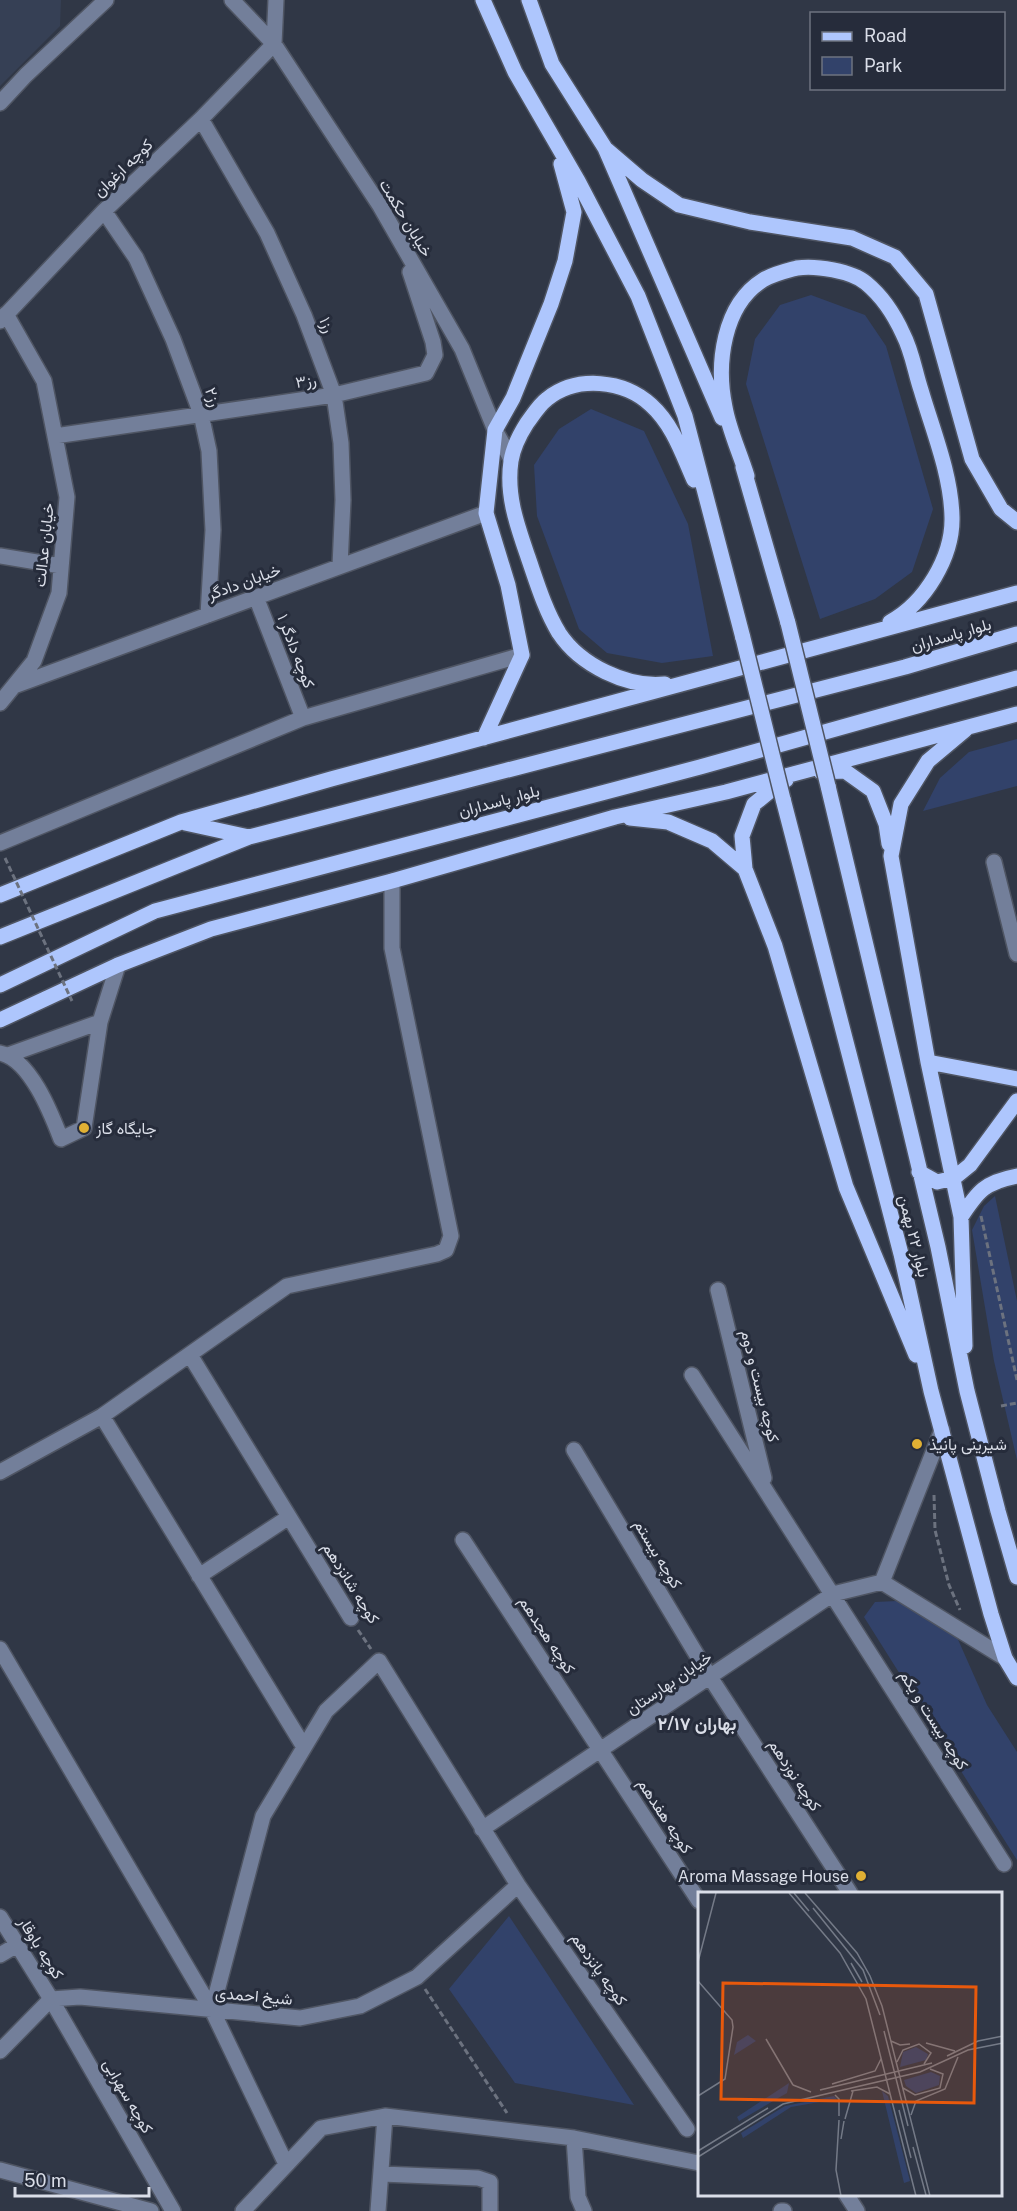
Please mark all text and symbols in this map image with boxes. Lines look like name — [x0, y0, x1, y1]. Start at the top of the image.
legend — [810, 12, 1005, 90]
text: Road — [864, 25, 907, 46]
text: Park — [864, 55, 902, 76]
street label: کوچه ارغوان — [89, 135, 158, 202]
street label: خیابان حکمت — [375, 176, 437, 261]
street label: رز۱ — [314, 314, 339, 336]
street label: رز۳ — [294, 370, 318, 393]
street label: رز۲ — [200, 385, 225, 409]
street label: خیابان عدالت — [30, 502, 58, 588]
street label: خیابان دادگر — [204, 560, 284, 605]
street label: کوچه دادگر ۱ — [271, 611, 319, 691]
street label: بلوار پاسداران — [909, 614, 994, 657]
street label: بلوار پاسداران — [456, 781, 542, 823]
place label: جایگاه گاز — [95, 1119, 157, 1139]
marker: جایگاه گاز — [77, 1121, 91, 1135]
street label: بلوار ۲۲ بهمن — [894, 1193, 933, 1279]
street label: کوچه بیست و دوم — [735, 1328, 783, 1445]
place label: شیرینی پانیذ — [929, 1435, 1007, 1456]
marker: شیرینی پانیذ — [910, 1437, 924, 1451]
street label: کوچه بیستم — [628, 1516, 686, 1593]
street label: کوچه شانزدهم — [317, 1539, 384, 1628]
street label: کوچه هجدهم — [513, 1593, 579, 1679]
street label: خیابان بهارستان — [623, 1647, 716, 1719]
street label: کوچه بیست و یکم — [894, 1667, 972, 1775]
district label: ۲/۱۷ بهاران — [657, 1713, 737, 1735]
street label: کوچه نوزدهم — [763, 1735, 825, 1816]
street label: کوچه هفدهم — [632, 1775, 696, 1858]
place label: Aroma Massage House — [678, 1867, 849, 1886]
marker: Aroma Massage House — [854, 1869, 868, 1883]
inset map — [698, 1892, 1002, 2196]
street label: کوچه باوقار — [12, 1912, 68, 1984]
street label: کوچه پانزدهم — [565, 1929, 631, 2010]
street label: شیخ احمدی — [214, 1983, 293, 2011]
street label: کوچه سهرابی — [97, 2055, 157, 2138]
scale bar — [15, 2160, 148, 2198]
text: 50 m — [24, 2170, 67, 2191]

